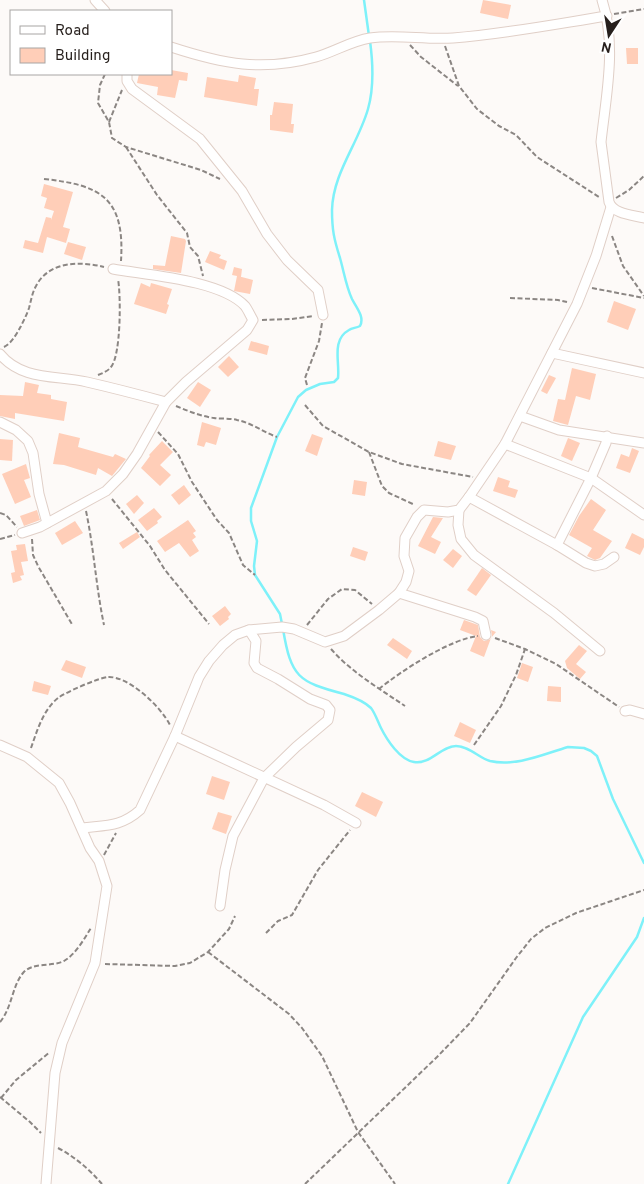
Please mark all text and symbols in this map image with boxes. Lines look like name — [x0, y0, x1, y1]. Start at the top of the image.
legend — [10, 10, 172, 75]
north arrow — [584, 10, 634, 60]
text: Road — [55, 22, 90, 41]
text: N — [600, 37, 613, 56]
text: Building — [55, 47, 110, 66]

